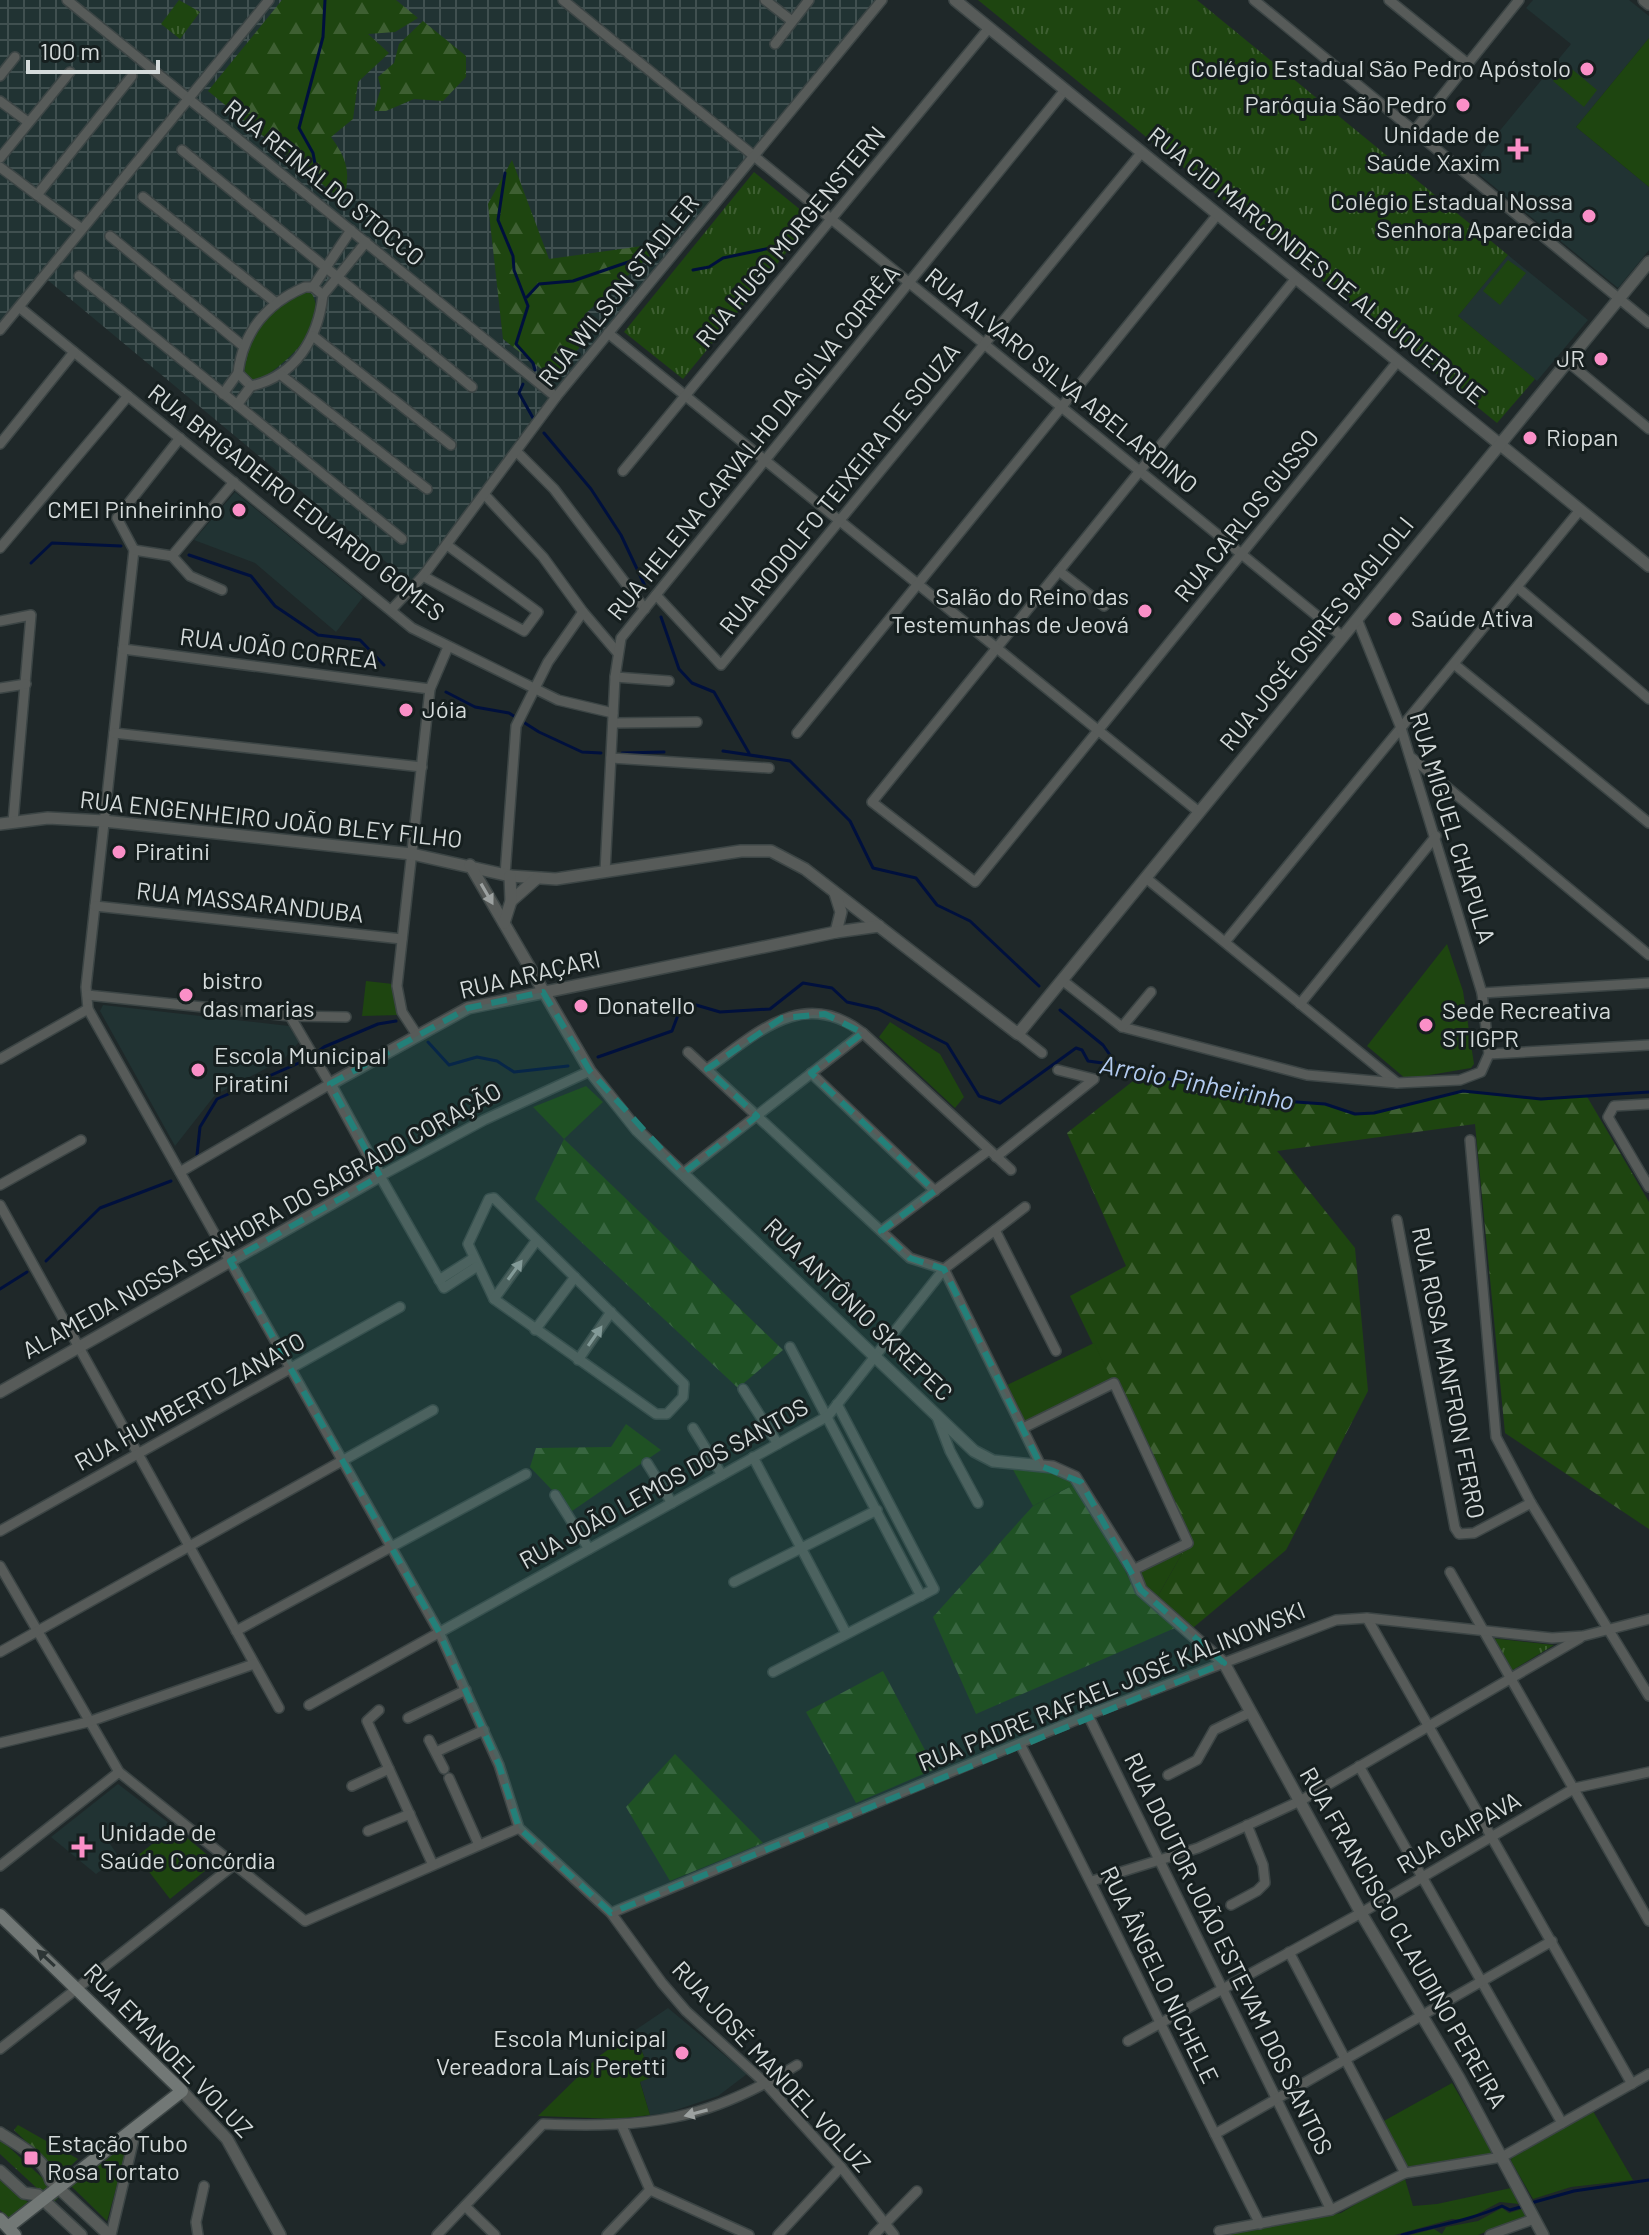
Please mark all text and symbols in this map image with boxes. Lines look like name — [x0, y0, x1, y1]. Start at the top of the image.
scale bar — [28, 24, 158, 74]
text: 100 m — [40, 36, 100, 65]
place label: Colégio Estadual São Pedro Apóstolo — [1190, 53, 1571, 82]
marker: Colégio Estadual São Pedro Apóstolo — [1578, 60, 1596, 78]
place label: Paróquia São Pedro — [1245, 89, 1447, 118]
street label: RUA REINALDO STOCCO — [219, 92, 431, 271]
marker: Paróquia São Pedro — [1454, 96, 1472, 114]
place label: Unidade de Saúde Xaxim — [1367, 119, 1500, 176]
street label: RUA HUGO MORGENSTERN — [689, 120, 891, 352]
street label: RUA CID MARCONDES DE ALBUQUERQUE — [1143, 120, 1491, 410]
marker: Unidade de Saúde Xaxim — [1507, 138, 1529, 160]
place label: Colégio Estadual Nossa Senhora Aparecida — [1330, 186, 1573, 243]
street label: RUA WILSON STADLER — [532, 188, 704, 392]
marker: Colégio Estadual Nossa Senhora Aparecida — [1580, 207, 1598, 225]
street label: RUA HELENA CARVALHO DA SILVA CORRÊA — [600, 259, 905, 625]
street label: RUA ALVARO SILVA ABELARDINO — [920, 261, 1204, 499]
street label: RUA RODOLFO TEIXEIRA DE SOUZA — [712, 337, 965, 639]
place label: JR — [1556, 343, 1585, 372]
marker: JR — [1592, 350, 1610, 368]
street label: RUA BRIGADEIRO EDUARDO GOMES — [143, 377, 451, 627]
place label: Riopan — [1546, 422, 1618, 451]
street label: RUA CARLOS GUSSO — [1167, 423, 1324, 607]
marker: Riopan — [1521, 429, 1539, 447]
place label: CMEI Pinheirinho — [47, 494, 223, 523]
marker: CMEI Pinheirinho — [230, 501, 248, 519]
street label: RUA JOSÉ OSIRES BAGLIOLI — [1213, 510, 1419, 756]
place label: Salão do Reino das Testemunhas de Jeová — [891, 581, 1129, 638]
marker: Salão do Reino das Testemunhas de Jeová — [1136, 602, 1154, 620]
place label: Saúde Ativa — [1411, 603, 1533, 632]
marker: Saúde Ativa — [1386, 610, 1404, 628]
street label: RUA JOÃO CORREA — [178, 621, 380, 674]
place label: Jóia — [422, 694, 467, 723]
marker: Jóia — [397, 701, 415, 719]
street label: RUA MIGUEL CHAPULA — [1404, 709, 1502, 947]
street label: RUA ENGENHEIRO JOÃO BLEY FILHO — [78, 784, 464, 853]
place label: Piratini — [135, 836, 210, 865]
marker: Piratini — [110, 843, 128, 861]
street label: RUA MASSARANDUBA — [135, 875, 365, 928]
one-way arrow — [480, 883, 494, 905]
street label: RUA ARAÇARI — [456, 943, 603, 1004]
place label: bistro das marias — [202, 965, 315, 1022]
marker: bistro das marias — [177, 986, 195, 1004]
place label: Donatello — [597, 990, 695, 1019]
place label: Sede Recreativa STIGPR — [1442, 995, 1611, 1052]
marker: Donatello — [572, 997, 590, 1015]
marker: Sede Recreativa STIGPR — [1417, 1016, 1435, 1034]
place label: Escola Municipal Piratini — [214, 1040, 387, 1097]
water label: Arroio Pinheirinho — [1098, 1048, 1297, 1116]
marker: Escola Municipal Piratini — [189, 1061, 207, 1079]
street label: ALAMEDA NOSSA SENHORA DO SAGRADO CORAÇÃO — [17, 1075, 506, 1364]
street label: RUA ANTÔNIO SKREPEC — [759, 1211, 959, 1407]
street label: RUA ROSA MANFRON FERRO — [1407, 1224, 1492, 1521]
one-way arrow — [507, 1259, 522, 1280]
street label: RUA HUMBERTO ZANATO — [69, 1325, 309, 1476]
one-way arrow — [587, 1325, 602, 1346]
street label: RUA JOÃO LEMOS DOS SANTOS — [514, 1391, 813, 1574]
street label: RUA PADRE RAFAEL JOSÉ KALINOWSKI — [914, 1594, 1309, 1777]
street label: RUA DOUTOR JOÃO ESTEVAM DOS SANTOS — [1119, 1748, 1340, 2159]
street label: RUA FRANCISCO CLAUDINO PEREIRA — [1294, 1762, 1514, 2113]
street label: RUA GAIPAVA — [1391, 1785, 1525, 1879]
place label: Unidade de Saúde Concórdia — [100, 1817, 276, 1874]
marker: Unidade de Saúde Concórdia — [71, 1836, 93, 1858]
street label: RUA ÂNGELO NICHELE — [1095, 1861, 1226, 2088]
one-way arrow — [36, 1950, 55, 1968]
street label: RUA JOSÉ MANOEL VOLUZ — [667, 1954, 877, 2177]
street label: RUA EMANOEL VOLUZ — [79, 1957, 260, 2143]
place label: Escola Municipal Vereadora Laís Peretti — [436, 2023, 666, 2080]
marker: Escola Municipal Vereadora Laís Peretti — [673, 2044, 691, 2062]
one-way arrow — [684, 2107, 709, 2119]
place label: Estação Tubo Rosa Tortato — [47, 2128, 188, 2185]
marker: Estação Tubo Rosa Tortato — [22, 2149, 40, 2167]

